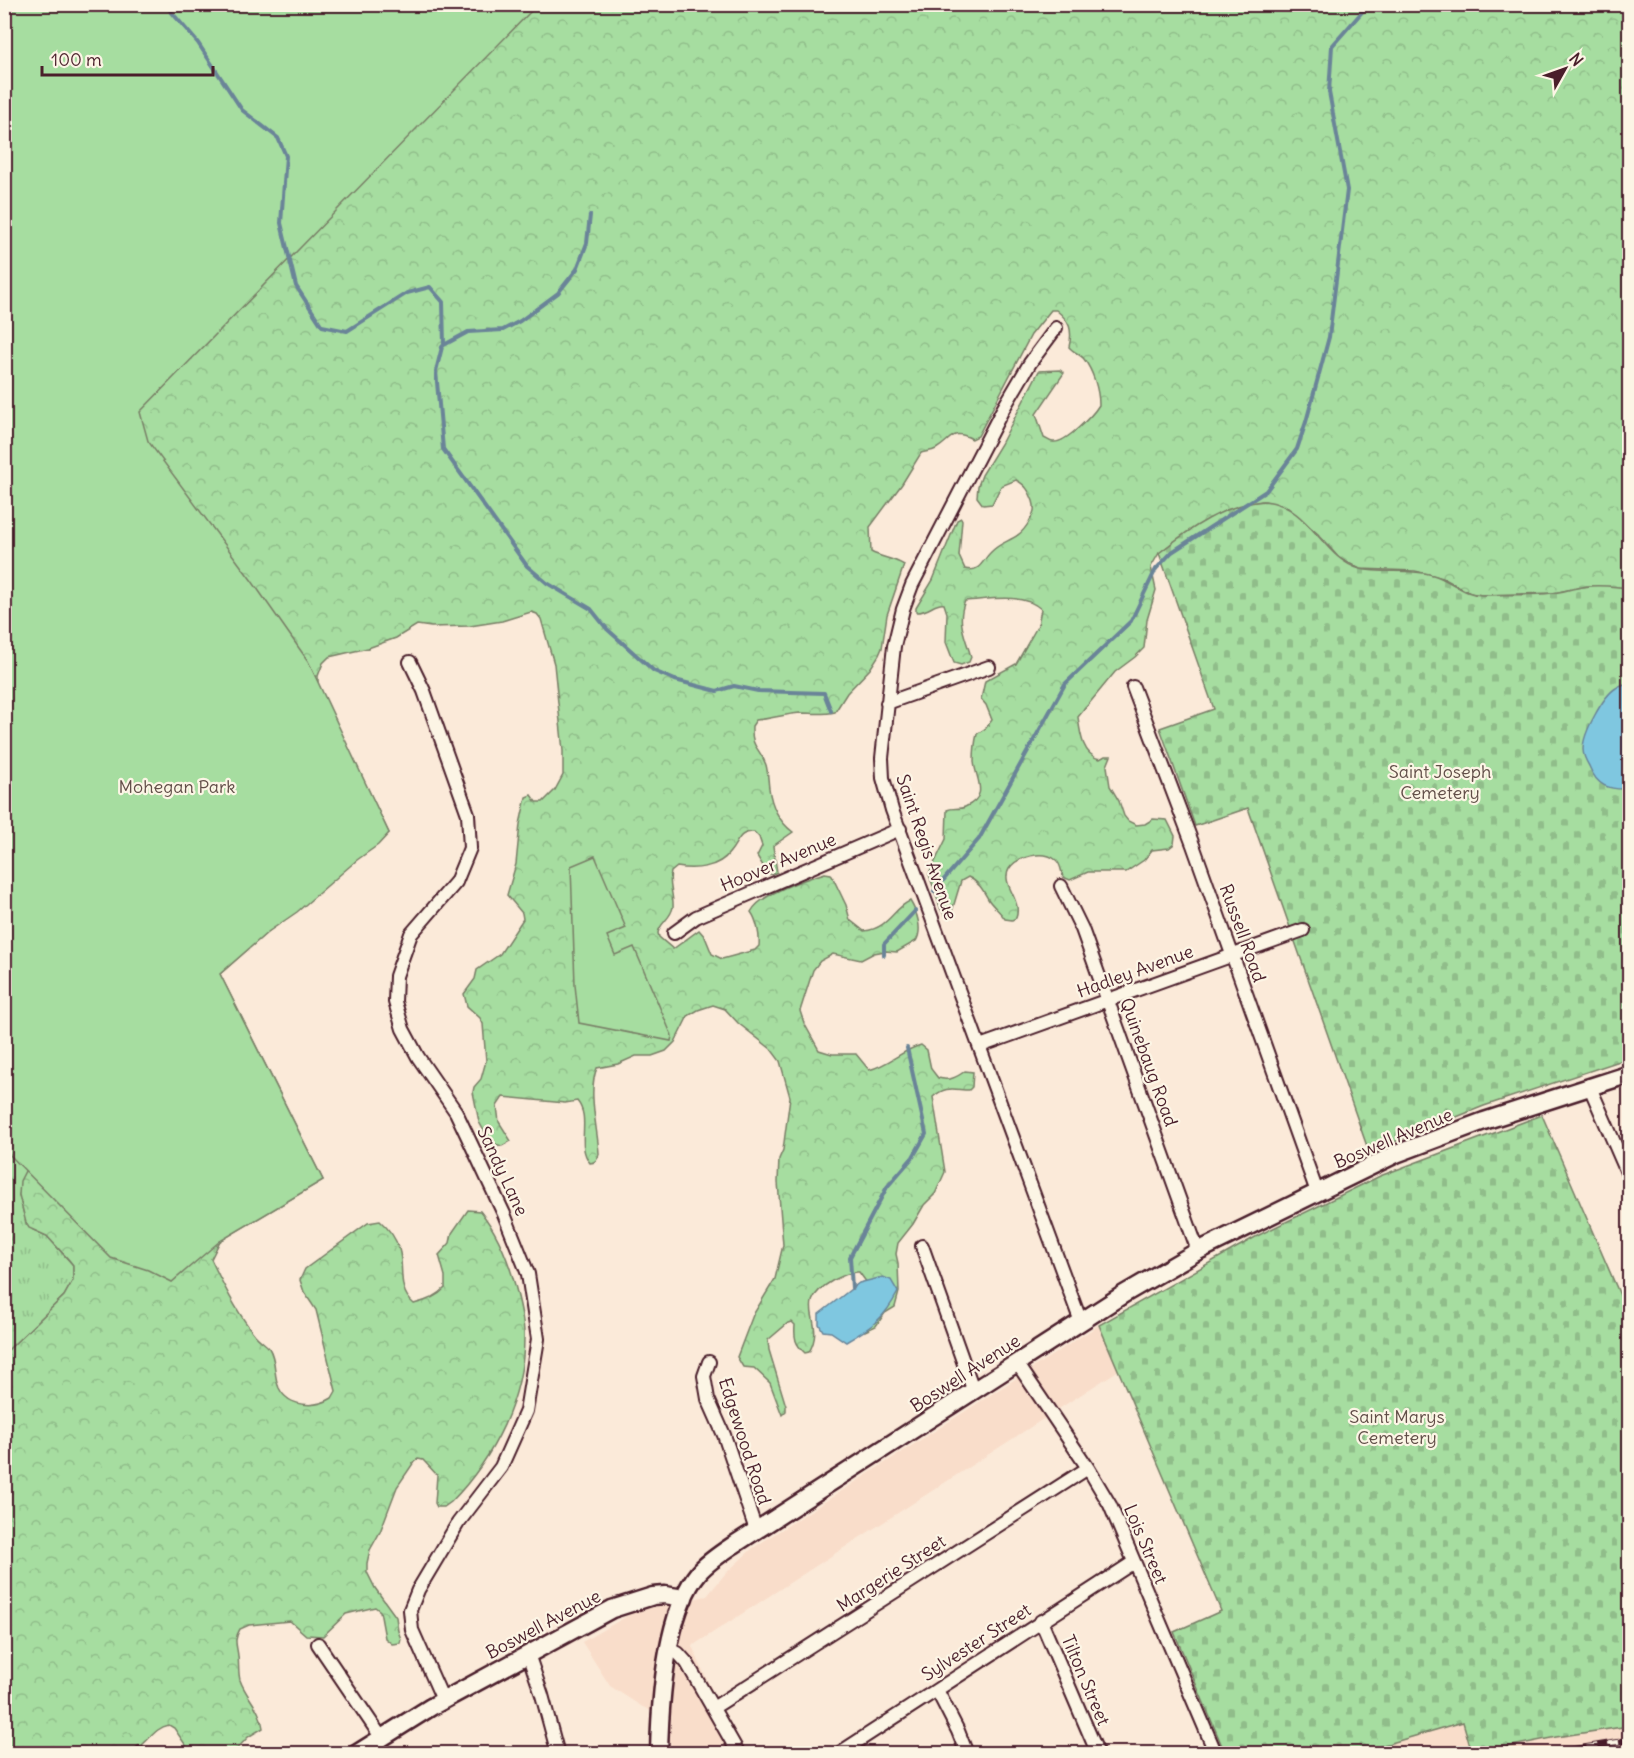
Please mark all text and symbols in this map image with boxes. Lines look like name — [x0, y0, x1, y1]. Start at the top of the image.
scale bar — [42, 39, 213, 77]
north arrow — [1535, 39, 1595, 99]
text: 100 m — [51, 48, 102, 71]
text: N — [1565, 49, 1588, 70]
park label: Saint Joseph Cemetery — [1389, 760, 1491, 804]
street label: Saint Regis Avenue — [891, 771, 963, 923]
park label: Mohegan Park — [119, 775, 235, 798]
street label: Hoover Avenue — [717, 827, 839, 897]
street label: Russell Road — [1215, 881, 1271, 985]
street label: Hadley Avenue — [1074, 939, 1196, 1003]
street label: Quinebaug Road — [1115, 994, 1183, 1130]
street label: Boswell Avenue — [1330, 1103, 1456, 1173]
street label: Sandy Lane — [472, 1123, 534, 1219]
street label: Boswell Avenue — [906, 1329, 1024, 1417]
street label: Edgewood Road — [714, 1375, 776, 1508]
park label: Saint Marys Cemetery — [1349, 1405, 1445, 1449]
street label: Lois Street — [1119, 1501, 1173, 1587]
street label: Margerie Street — [832, 1529, 950, 1617]
street label: Boswell Avenue — [482, 1584, 604, 1664]
street label: Sylvester Street — [917, 1598, 1035, 1686]
street label: Tilton Street — [1057, 1631, 1115, 1729]

